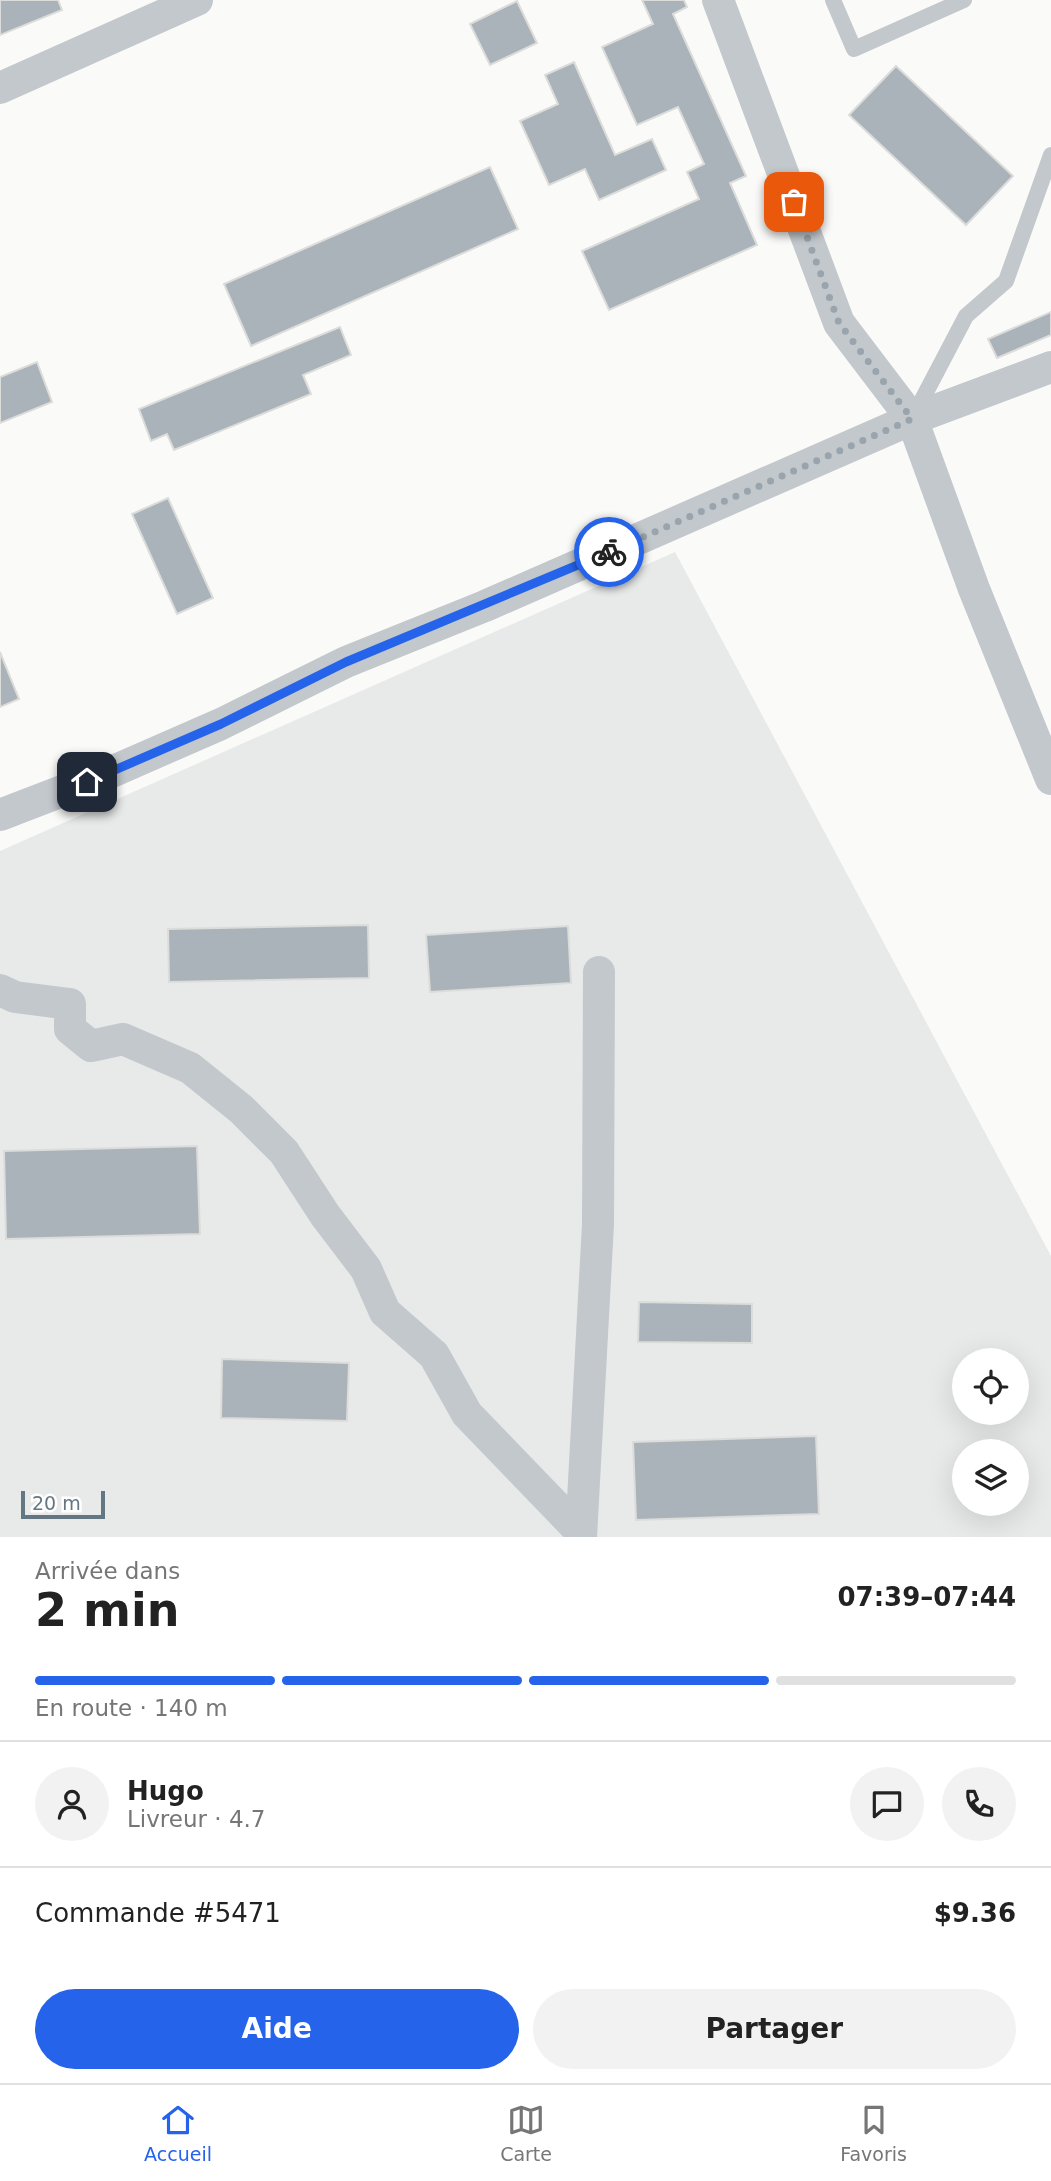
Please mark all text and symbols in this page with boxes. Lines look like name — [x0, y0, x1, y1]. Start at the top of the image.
pin — [764, 172, 824, 232]
icon: bag — [775, 183, 813, 221]
courier — [574, 517, 644, 587]
icon: bike — [590, 533, 628, 571]
pin — [57, 752, 117, 812]
icon: home — [68, 763, 106, 801]
map controls — [952, 1348, 1029, 1516]
button: locate — [952, 1348, 1029, 1425]
button: layers — [952, 1439, 1029, 1516]
scale bar — [21, 1488, 105, 1520]
text: 20 m — [32, 1492, 81, 1514]
text: Arrivée dans — [35, 1558, 180, 1584]
text: 07:39–07:44 — [837, 1582, 1016, 1612]
text: 2 min — [35, 1583, 179, 1637]
text: En route · 140 m — [35, 1695, 228, 1721]
button: person — [35, 1767, 109, 1841]
button: chat — [850, 1767, 924, 1841]
button: phone — [942, 1767, 1016, 1841]
text: Hugo — [127, 1776, 204, 1806]
text: Livreur · 4.7 — [127, 1806, 265, 1832]
text: Commande #5471 — [35, 1898, 281, 1928]
text: $9.36 — [934, 1898, 1016, 1928]
button: Aide — [35, 1989, 519, 2069]
button: Partager — [533, 1989, 1016, 2069]
tab: Accueil — [144, 2101, 212, 2165]
tab: Carte — [500, 2101, 552, 2165]
tab: Favoris — [840, 2101, 907, 2165]

